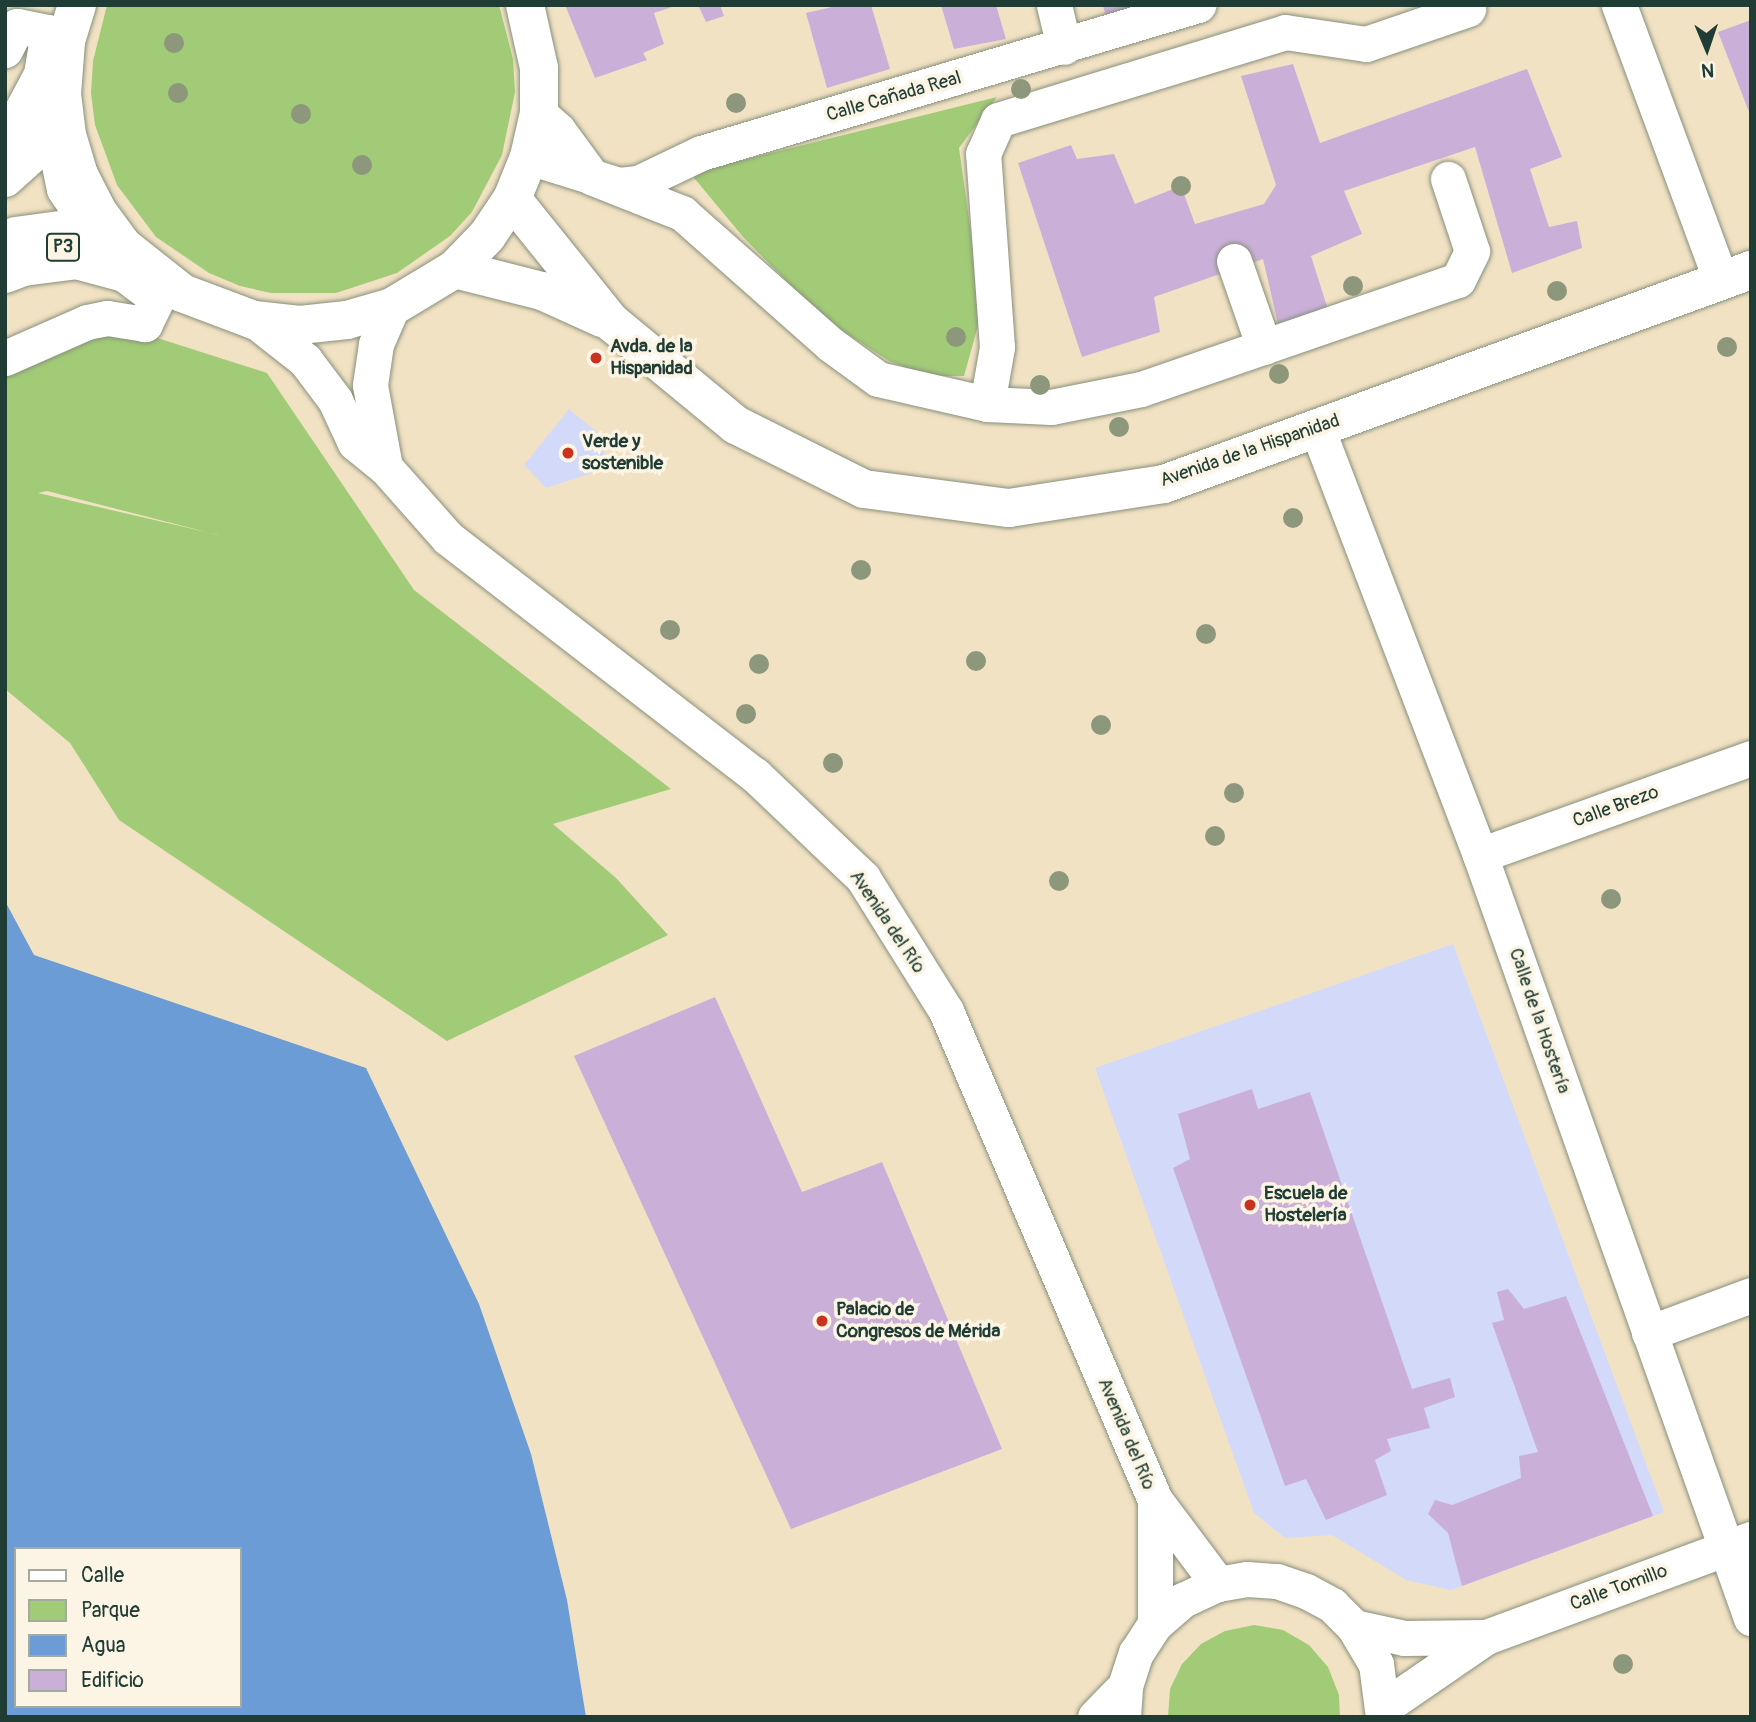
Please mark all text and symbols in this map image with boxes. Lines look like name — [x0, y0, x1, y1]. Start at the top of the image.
north arrow — [1672, 14, 1742, 84]
text: N — [1701, 58, 1715, 82]
street label: Calle Cañada Real — [824, 67, 964, 127]
road number: P3 — [46, 232, 80, 262]
place label: Avda. de la Hispanidad — [610, 336, 693, 380]
marker: Avda. de la Hispanidad — [588, 350, 604, 366]
street label: Avenida de la Hispanidad — [1157, 410, 1343, 492]
place label: Verde y sostenible — [582, 431, 663, 475]
marker: Verde y sostenible — [560, 445, 576, 461]
street label: Calle Brezo — [1570, 781, 1662, 833]
street label: Avenida del Río — [844, 866, 930, 978]
street label: Calle de la Hostería — [1503, 945, 1575, 1097]
place label: Escuela de Hostelería — [1264, 1183, 1347, 1227]
marker: Escuela de Hostelería — [1242, 1197, 1258, 1213]
place label: Palacio de Congresos de Mérida — [836, 1299, 1000, 1343]
marker: Palacio de Congresos de Mérida — [814, 1313, 830, 1329]
street label: Avenida del Río — [1092, 1375, 1160, 1493]
legend — [14, 1547, 242, 1708]
street label: Calle Tomillo — [1567, 1560, 1671, 1616]
text: Calle — [81, 1562, 124, 1589]
text: Parque — [81, 1597, 140, 1624]
text: Agua — [81, 1632, 126, 1659]
text: Edificio — [81, 1667, 144, 1694]

